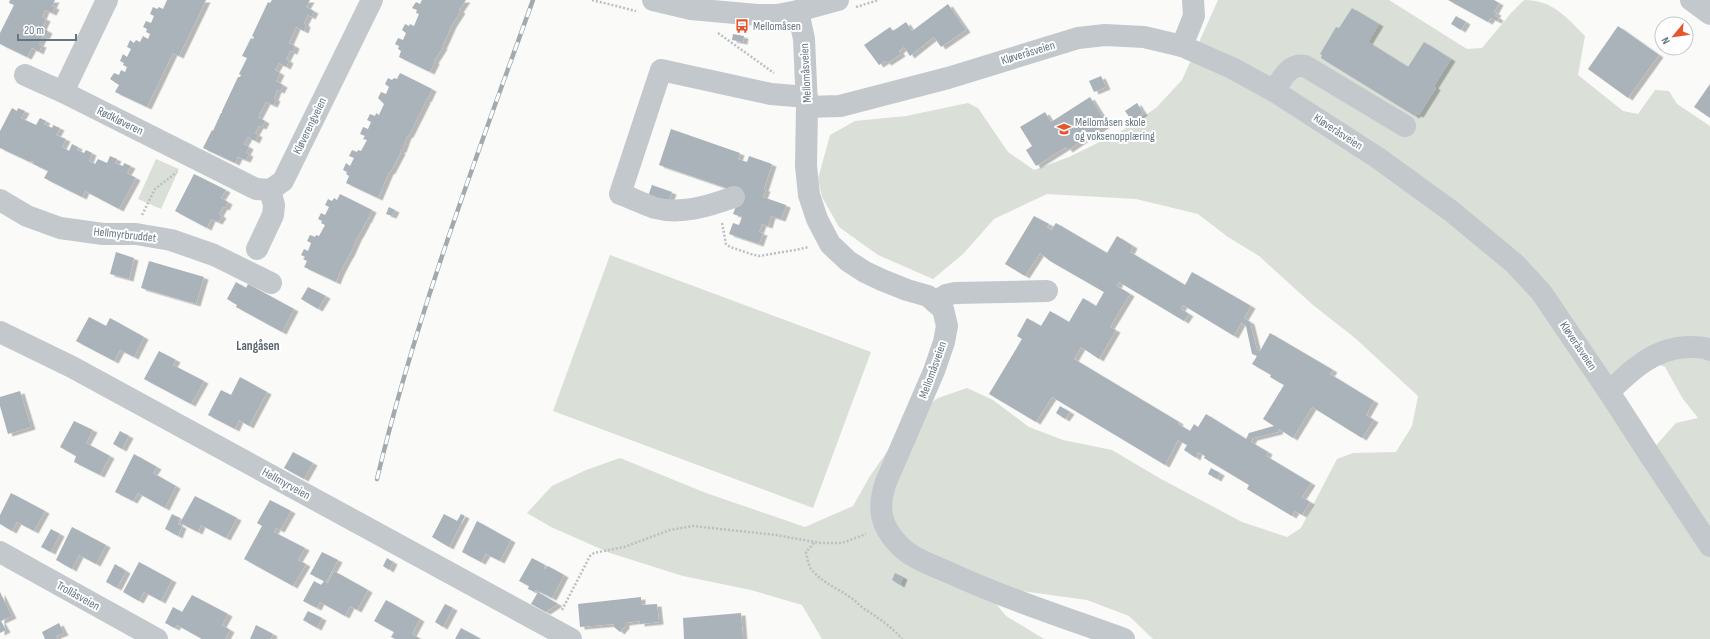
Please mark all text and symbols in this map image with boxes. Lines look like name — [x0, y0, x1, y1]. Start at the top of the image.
scale bar — [18, 16, 76, 42]
north arrow — [1654, 16, 1694, 56]
bus stop icon: Mellomåsen — [734, 18, 750, 34]
place label: Mellomåsen — [753, 19, 801, 34]
text: 20 m — [24, 23, 44, 38]
text: N — [1659, 35, 1673, 46]
street label: Kløveråsveien — [999, 38, 1057, 68]
street label: Mellomåsveien — [797, 43, 815, 103]
street label: Kløverengveien — [290, 95, 330, 157]
street label: Rødkløveren — [94, 103, 146, 139]
street label: Kløveråsveien — [1311, 111, 1365, 153]
place label: Mellomåsen skole og voksenopplæring — [1075, 115, 1155, 144]
school or university icon: Mellomåsen skole og voksenopplæring — [1056, 121, 1072, 137]
street label: Hellmyrbruddet — [93, 224, 157, 246]
street label: Kløveråsveien — [1556, 319, 1600, 373]
district label: Langåsen — [236, 338, 280, 354]
street label: Mellomåsveien — [916, 339, 950, 401]
street label: Hellmyrveien — [259, 465, 313, 503]
street label: Trollåsveien — [54, 578, 102, 614]

